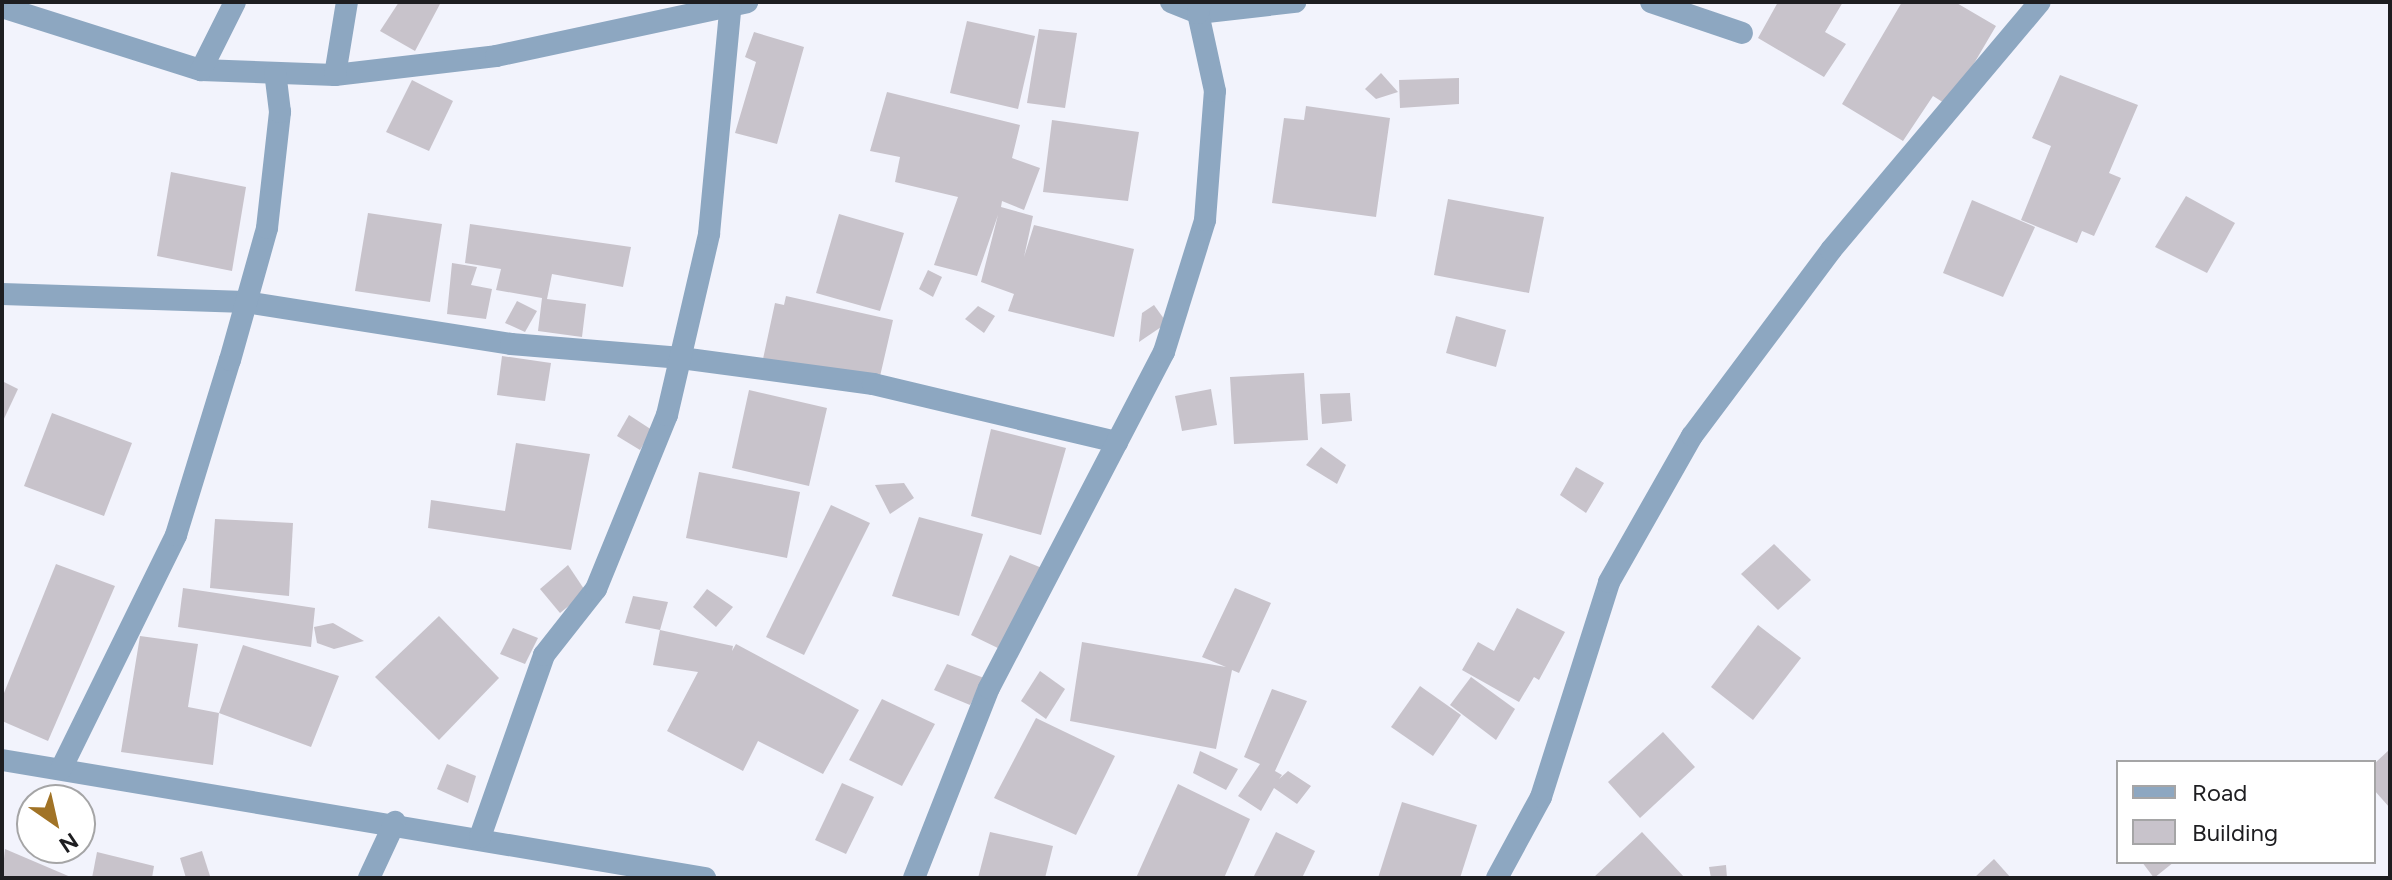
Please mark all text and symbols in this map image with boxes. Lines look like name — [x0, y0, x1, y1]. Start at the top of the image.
legend — [2116, 760, 2376, 864]
text: Road — [2192, 778, 2247, 807]
north arrow — [16, 784, 96, 864]
text: Building — [2192, 818, 2278, 847]
text: N — [54, 827, 83, 859]

